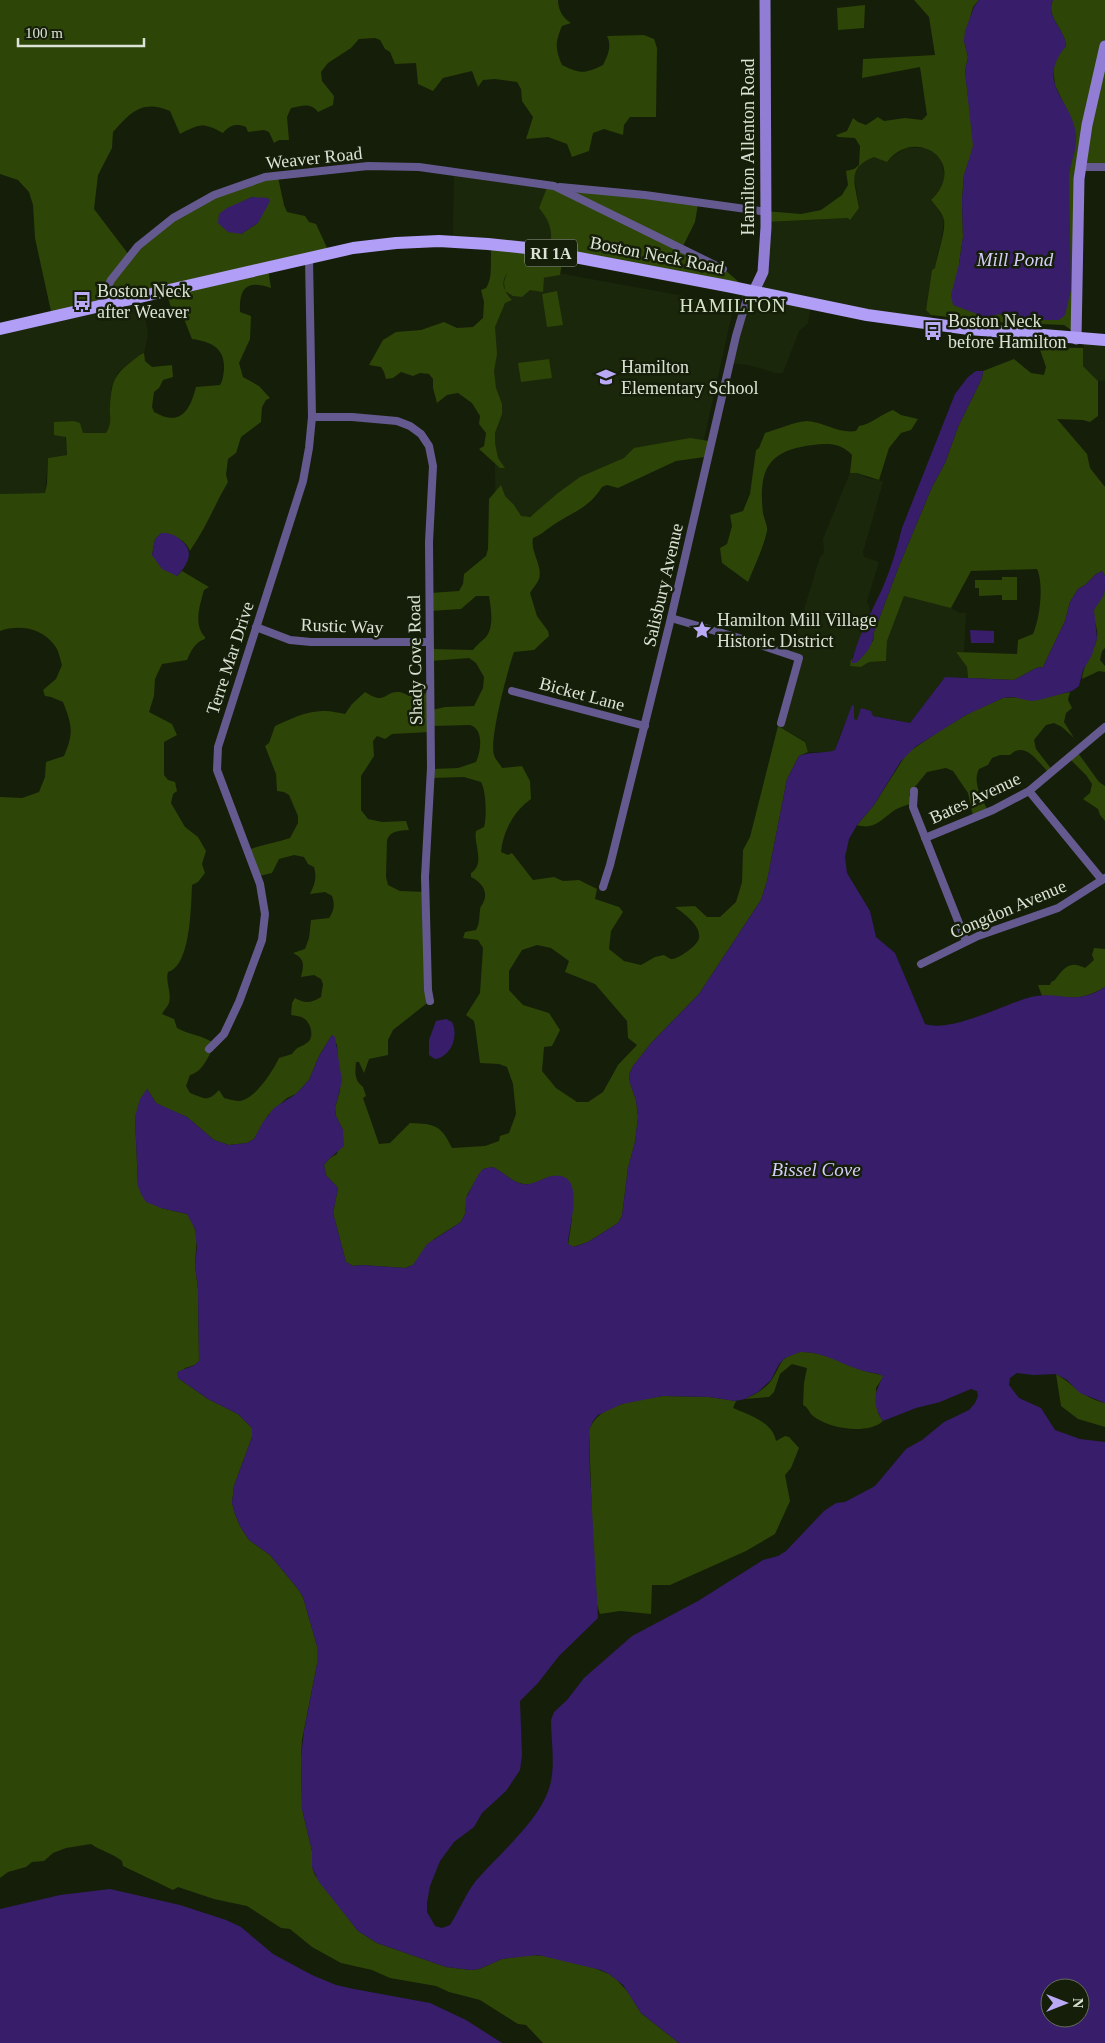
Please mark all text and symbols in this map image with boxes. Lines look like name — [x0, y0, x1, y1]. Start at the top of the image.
scale bar — [18, 15, 144, 47]
text: 100 m — [25, 25, 63, 41]
street label: Hamilton Allenton Road — [738, 59, 758, 236]
street label: Weaver Road — [265, 143, 363, 173]
street label: Boston Neck Road — [588, 232, 726, 278]
road number: RI 1A — [525, 240, 577, 266]
water label: Mill Pond — [976, 249, 1054, 270]
place label: Boston Neck after Weaver — [97, 281, 191, 322]
bus stop icon: Boston Neck after Weaver — [71, 290, 93, 312]
district label: HAMILTON — [679, 295, 787, 316]
place label: Boston Neck before Hamilton — [948, 311, 1066, 352]
bus stop icon: Boston Neck before Hamilton — [922, 320, 944, 342]
place label: Hamilton Elementary School — [621, 357, 758, 398]
school or university icon: Hamilton Elementary School — [595, 366, 617, 388]
street label: Salisbury Avenue — [639, 521, 687, 649]
street label: Shady Cove Road — [404, 595, 426, 725]
street label: Terre Mar Drive — [202, 599, 258, 717]
place label: Hamilton Mill Village Historic District — [717, 610, 877, 651]
street label: Rustic Way — [300, 615, 384, 637]
place icon: Hamilton Mill Village Historic District — [691, 619, 713, 641]
street label: Bicket Lane — [537, 673, 627, 715]
street label: Bates Avenue — [926, 768, 1024, 828]
street label: Congdon Avenue — [947, 876, 1069, 942]
water label: Bissel Cove — [771, 1159, 861, 1180]
north arrow — [1040, 1978, 1090, 2028]
text: N — [1070, 1998, 1085, 2008]

